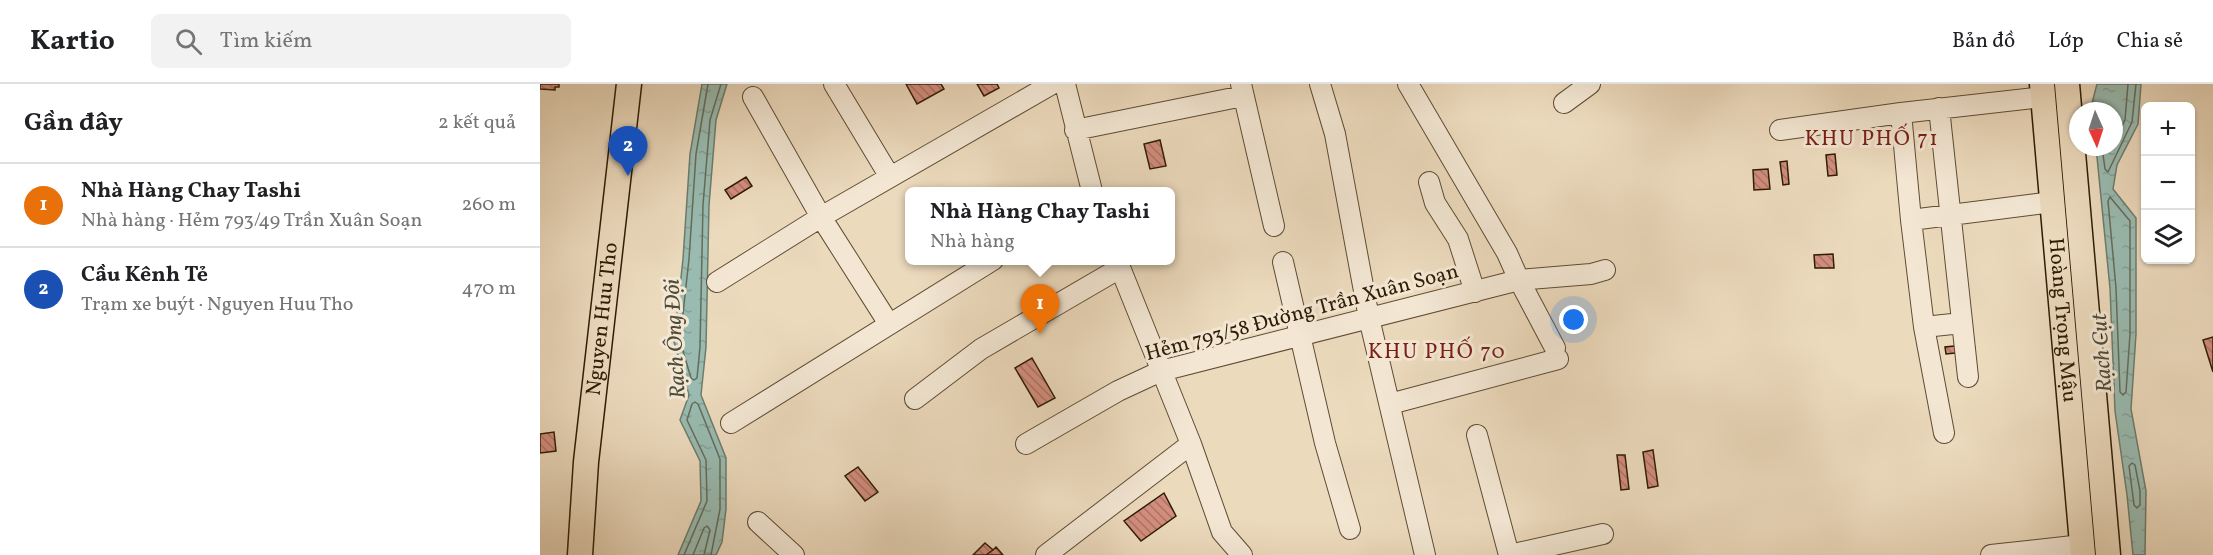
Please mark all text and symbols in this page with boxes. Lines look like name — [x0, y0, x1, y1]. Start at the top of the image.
search box — [151, 14, 571, 68]
text: Kartio — [30, 22, 115, 61]
icon: search — [172, 25, 205, 58]
text: Tìm kiếm — [220, 26, 312, 57]
text: Bản đồ — [1952, 27, 2015, 56]
text: Lớp — [2048, 27, 2084, 56]
text: Chia sẻ — [2117, 27, 2183, 56]
north arrow — [2069, 102, 2123, 156]
map controls — [2141, 102, 2195, 264]
button: + — [2141, 102, 2195, 156]
text: Gần đây — [24, 105, 123, 141]
text: 2 kết quả — [438, 109, 516, 137]
district label: KHU PHỐ 71 — [1805, 123, 1939, 155]
pin: 2 — [608, 126, 647, 176]
button: − — [2141, 156, 2195, 210]
text: Nhà Hàng Chay Tashi — [81, 176, 301, 207]
popup — [905, 187, 1175, 265]
text: 1 — [39, 191, 48, 219]
text: 260 m — [461, 191, 516, 219]
text: Nhà Hàng Chay Tashi — [930, 197, 1150, 228]
text: Nhà hàng · Hẻm 793/49 Trần Xuân Soạn — [81, 207, 422, 235]
button: layers — [2141, 210, 2195, 264]
text: Nhà hàng — [930, 228, 1015, 256]
street label: Hoàng Trọng Mậu — [2041, 237, 2084, 404]
street label: Nguyen Huu Tho — [579, 241, 625, 397]
street label: Hẻm 793/58 Đường Trần Xuân Soạn — [1142, 257, 1462, 369]
text: Cầu Kênh Tẻ — [81, 260, 208, 291]
text: 2 — [38, 275, 49, 303]
text: 470 m — [461, 275, 516, 303]
water label: Rạch Ông Đội — [657, 278, 695, 400]
pin: 1 — [1020, 284, 1060, 334]
text: Trạm xe buýt · Nguyen Huu Tho — [81, 291, 353, 319]
your location — [1559, 305, 1588, 334]
water label: Rạch Cụt — [2085, 312, 2121, 393]
district label: KHU PHỐ 70 — [1368, 336, 1506, 368]

